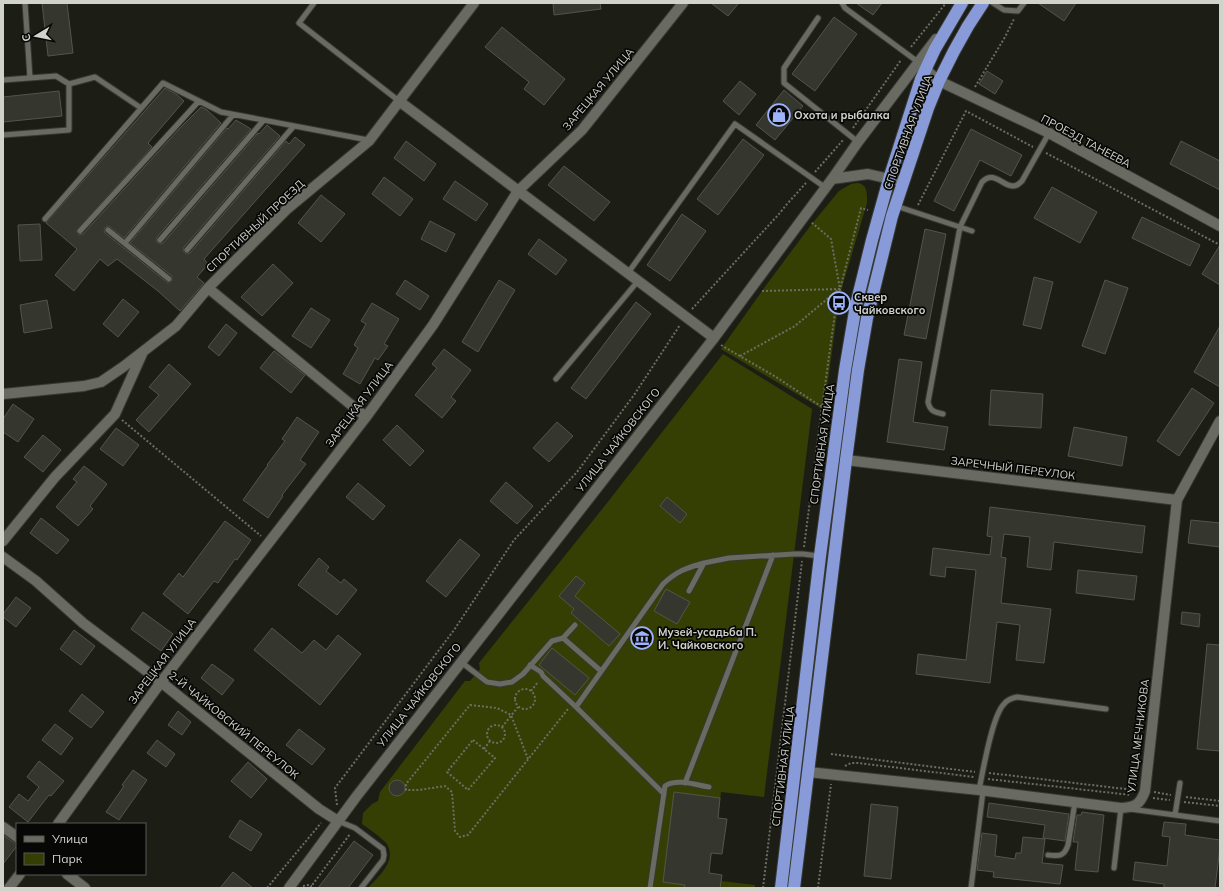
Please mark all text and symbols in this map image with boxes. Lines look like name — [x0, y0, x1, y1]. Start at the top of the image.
north arrow — [16, 16, 56, 56]
text: С — [19, 32, 34, 43]
street label: ЗАРЕЦКАЯ УЛИЦА — [559, 45, 637, 133]
street label: СПОРТИВНАЯ УЛИЦА — [881, 73, 935, 191]
shop icon: Охота и рыбалка — [766, 102, 792, 128]
place label: Охота и рыбалка — [794, 108, 890, 122]
street label: ПРОЕЗД ТАНЕЕВА — [1039, 111, 1133, 171]
street label: СПОРТИВНЫЙ ПРОЕЗД — [203, 177, 307, 275]
bus stop icon: Сквер Чайковского — [826, 290, 852, 316]
place label: Сквер Чайковского — [854, 290, 926, 317]
street label: ЗАРЕЦКАЯ УЛИЦА — [322, 358, 396, 450]
street label: СПОРТИВНАЯ УЛИЦА — [807, 383, 837, 505]
street label: УЛИЦА ЧАЙКОВСКОГО — [572, 385, 663, 496]
street label: ЗАРЕЧНЫЙ ПЕРЕУЛОК — [950, 453, 1077, 483]
street label: ЗАРЕЦКАЯ УЛИЦА — [125, 615, 199, 707]
museum icon: Музей-усадьба П. И. Чайковского — [629, 625, 655, 651]
place label: Музей-усадьба П. И. Чайковского — [658, 625, 757, 652]
street label: УЛИЦА ЧАЙКОВСКОГО — [373, 640, 464, 751]
street label: 2-Й ЧАЙКОВСКИЙ ПЕРЕУЛОК — [166, 668, 302, 782]
street label: УЛИЦА МЕЧНИКОВА — [1124, 678, 1152, 795]
street label: СПОРТИВНАЯ УЛИЦА — [769, 705, 797, 827]
legend — [16, 823, 146, 875]
text: Улица — [51, 831, 88, 846]
text: Парк — [52, 851, 83, 866]

